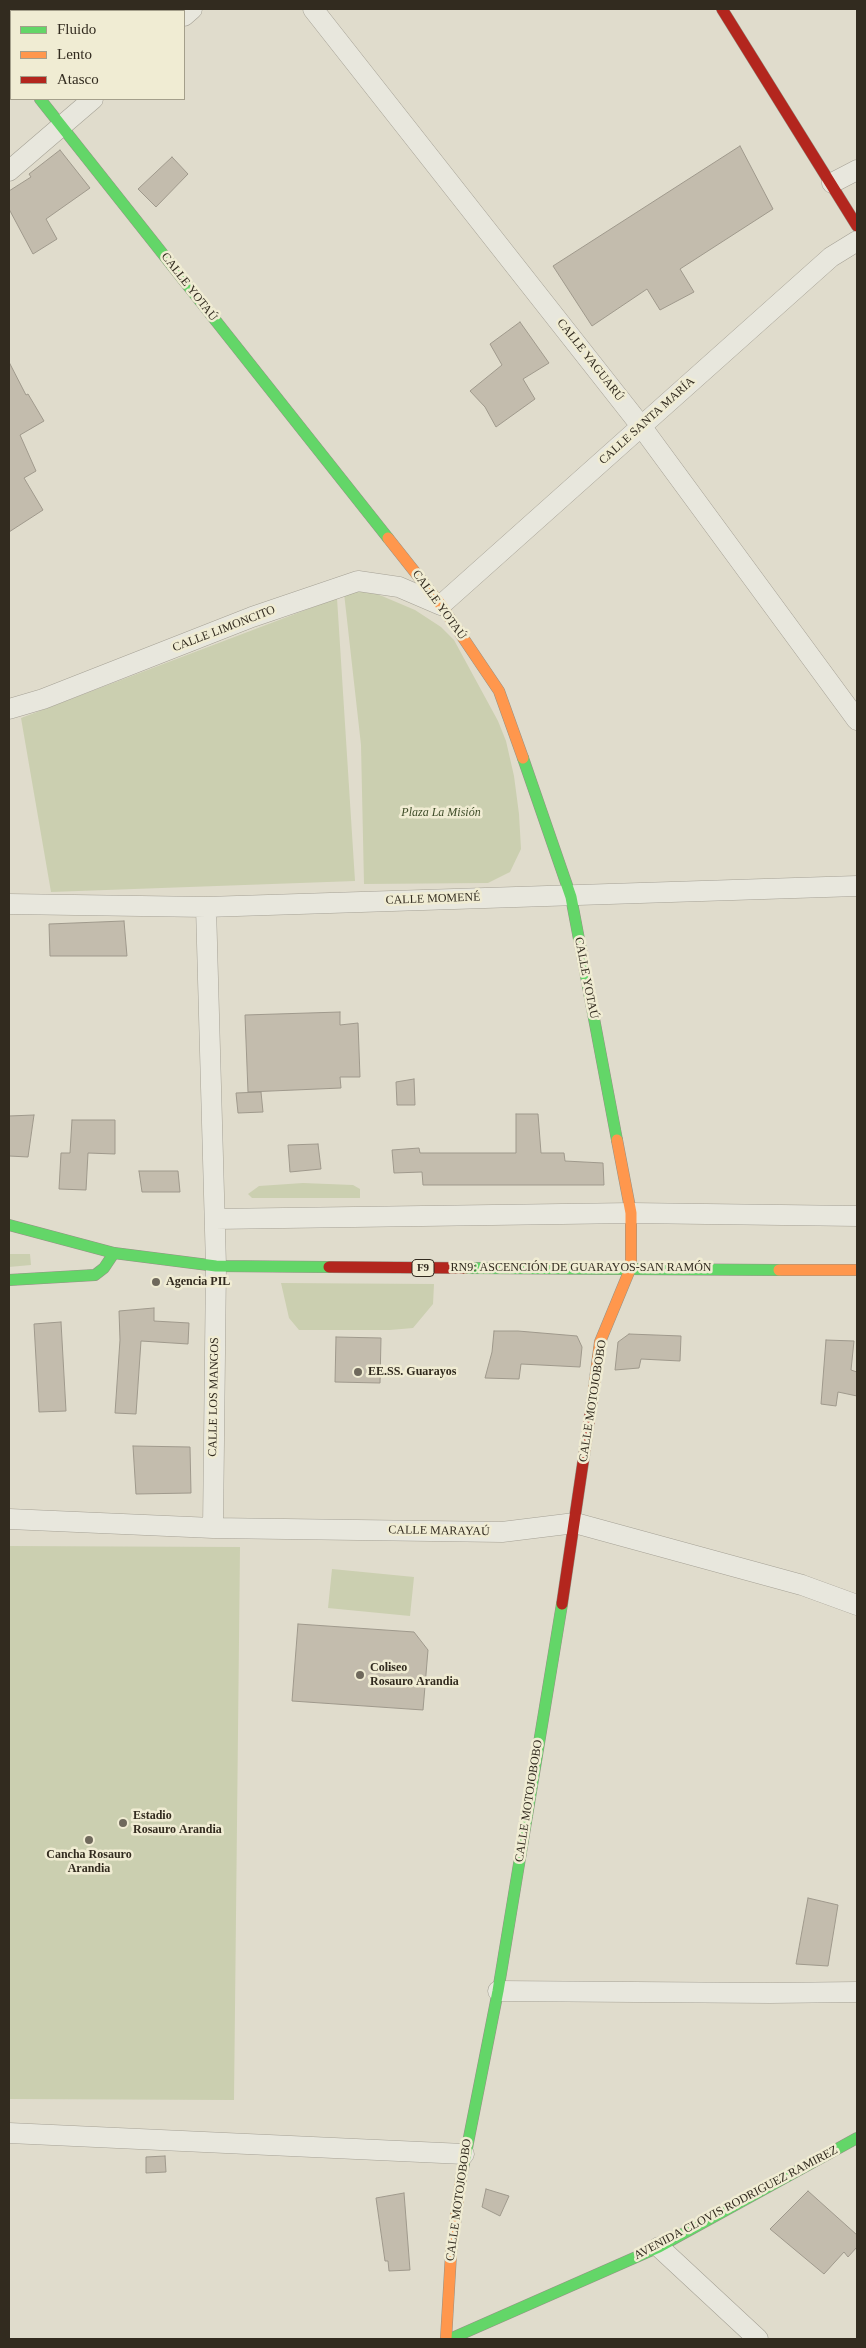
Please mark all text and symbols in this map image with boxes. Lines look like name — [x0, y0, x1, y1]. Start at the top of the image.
legend — [10, 10, 185, 100]
text: Fluido — [57, 21, 96, 37]
text: Lento — [57, 46, 92, 62]
text: Atasco — [57, 71, 99, 87]
street label: CALLE YOTAÚ — [158, 250, 220, 324]
street label: CALLE YAGUARÚ — [553, 316, 627, 404]
street label: CALLE SANTA MARÍA — [596, 374, 698, 468]
street label: CALLE YOTAÚ — [409, 567, 469, 643]
street label: CALLE LIMONCITO — [171, 603, 277, 655]
park label: Plaza La Misión — [401, 806, 481, 820]
street label: CALLE MOMENÉ — [385, 890, 481, 908]
street label: CALLE YOTAÚ — [571, 936, 601, 1020]
road number: F9 — [412, 1260, 434, 1276]
street label: RN9: ASCENCIÓN DE GUARAYOS-SAN RAMÓN — [451, 1261, 711, 1275]
place label: Agencia PIL — [166, 1275, 230, 1289]
marker: Agencia PIL — [150, 1276, 162, 1288]
street label: CALLE LOS MANGOS — [206, 1337, 222, 1457]
street label: CALLE MOTOJOBOBO — [576, 1339, 610, 1463]
place label: EE.SS. Guarayos — [368, 1365, 456, 1379]
marker: EE.SS. Guarayos — [352, 1366, 364, 1378]
street label: CALLE MARAYAÚ — [388, 1523, 490, 1539]
place label: Coliseo Rosauro Arandia — [370, 1661, 459, 1689]
marker: Coliseo Rosauro Arandia — [354, 1669, 366, 1681]
street label: CALLE MOTOJOBOBO — [512, 1739, 546, 1863]
place label: Estadio Rosauro Arandia — [133, 1809, 222, 1837]
marker: Estadio Rosauro Arandia — [117, 1817, 129, 1829]
marker: Cancha Rosauro Arandia — [83, 1834, 95, 1846]
place label: Cancha Rosauro Arandia — [46, 1848, 132, 1876]
street label: CALLE MOTOJOBOBO — [443, 2138, 475, 2262]
street label: AVENIDA CLOVIS RODRIGUEZ RAMIREZ — [632, 2143, 840, 2263]

